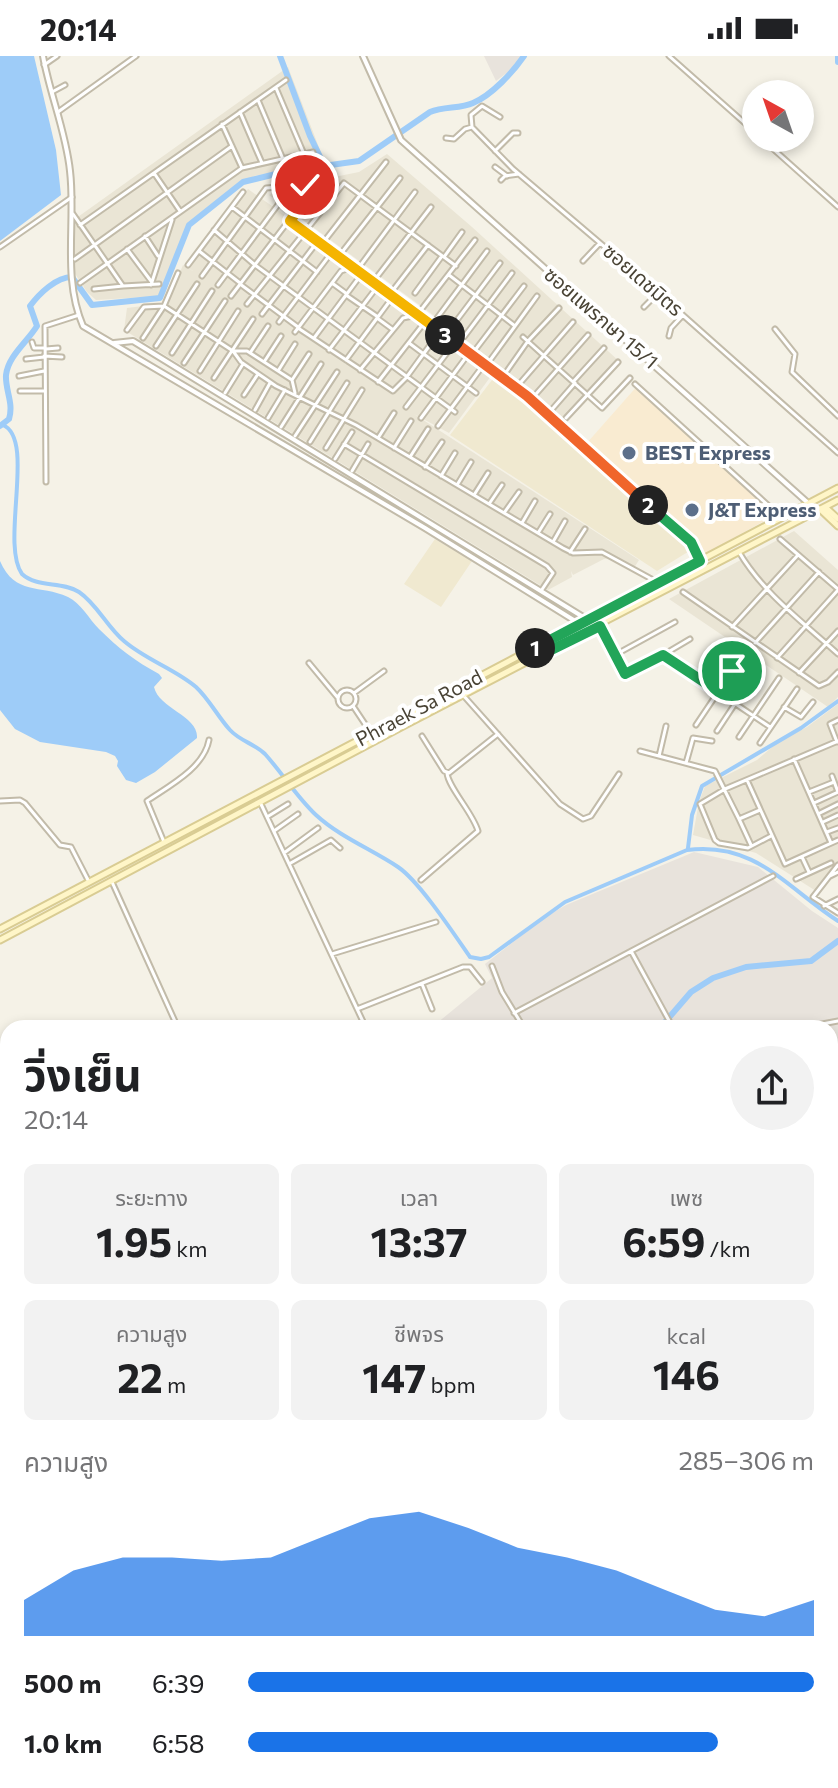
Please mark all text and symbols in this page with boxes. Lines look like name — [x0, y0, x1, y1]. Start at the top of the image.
text: 20:14 — [40, 10, 117, 47]
north arrow — [742, 80, 814, 152]
map controls — [742, 80, 814, 152]
pin — [271, 151, 339, 219]
icon: check — [283, 163, 327, 207]
street label: ซอยเดชมิตร — [599, 238, 689, 321]
street label: ซอยแพรกษา 15/1 — [540, 261, 663, 373]
pin: 3 — [425, 315, 465, 355]
text: 3 — [439, 321, 451, 348]
place label: BEST Express — [645, 440, 771, 464]
marker: BEST Express — [620, 444, 638, 462]
pin: 2 — [628, 485, 668, 525]
text: 2 — [642, 491, 654, 518]
place label: J&T Express — [708, 497, 817, 521]
marker: J&T Express — [683, 501, 701, 519]
pin: 1 — [515, 628, 555, 668]
text: 1 — [530, 634, 540, 661]
pin — [698, 637, 766, 705]
icon: arrive — [710, 649, 754, 693]
street label: Phraek Sa Road — [351, 664, 486, 751]
text: วิ่งเย็น — [24, 1046, 142, 1100]
button: share — [730, 1046, 814, 1130]
text: 20:14 — [24, 1103, 88, 1134]
text: ระยะทาง — [115, 1184, 188, 1211]
text: เวลา — [400, 1184, 438, 1211]
text: เพซ — [670, 1184, 703, 1211]
text: 1.95 — [96, 1216, 172, 1265]
text: 13:37 — [371, 1216, 467, 1265]
text: 6:59 — [622, 1216, 705, 1265]
text: km — [172, 1235, 207, 1262]
text: /km — [705, 1235, 751, 1262]
text: ความสูง — [116, 1320, 187, 1347]
text: ชีพจร — [394, 1320, 444, 1347]
text: kcal — [667, 1322, 706, 1349]
text: 146 — [653, 1349, 720, 1398]
text: 22 — [117, 1352, 163, 1401]
text: 147 — [362, 1352, 426, 1401]
text: m — [163, 1371, 186, 1398]
text: bpm — [426, 1371, 476, 1398]
text: 285–306 m — [678, 1444, 814, 1475]
text: ความสูง — [24, 1446, 108, 1477]
text: 500 m — [24, 1667, 101, 1698]
text: 6:39 — [152, 1667, 205, 1698]
text: 1.0 km — [24, 1727, 102, 1758]
text: 6:58 — [152, 1727, 205, 1758]

